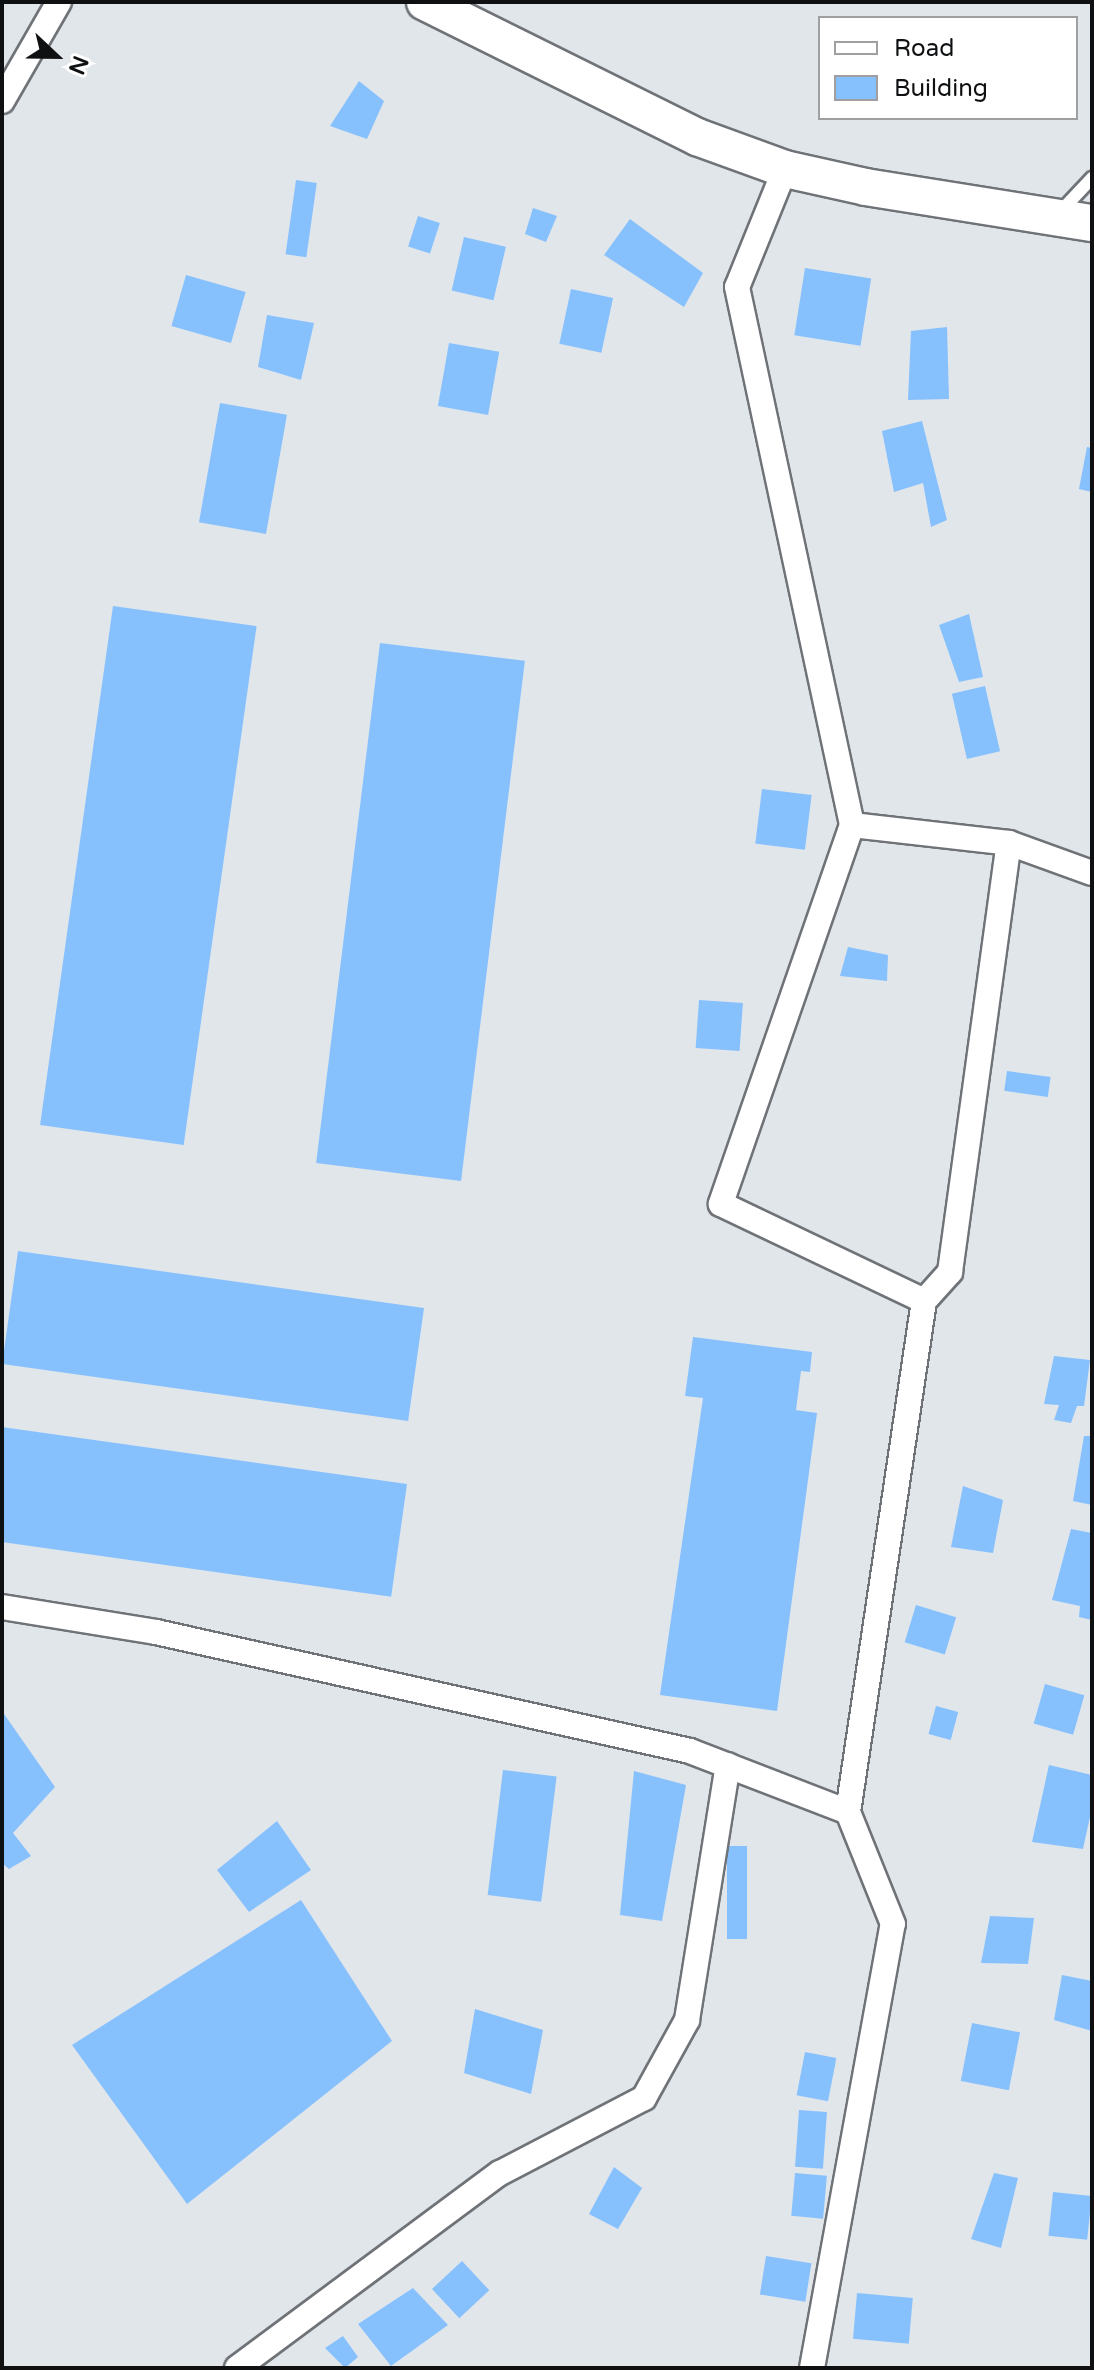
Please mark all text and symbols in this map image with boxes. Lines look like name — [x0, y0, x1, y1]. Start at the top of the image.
north arrow — [16, 16, 96, 96]
legend — [818, 16, 1078, 120]
text: Road — [894, 34, 954, 63]
text: N — [63, 52, 94, 78]
text: Building — [894, 74, 988, 103]

